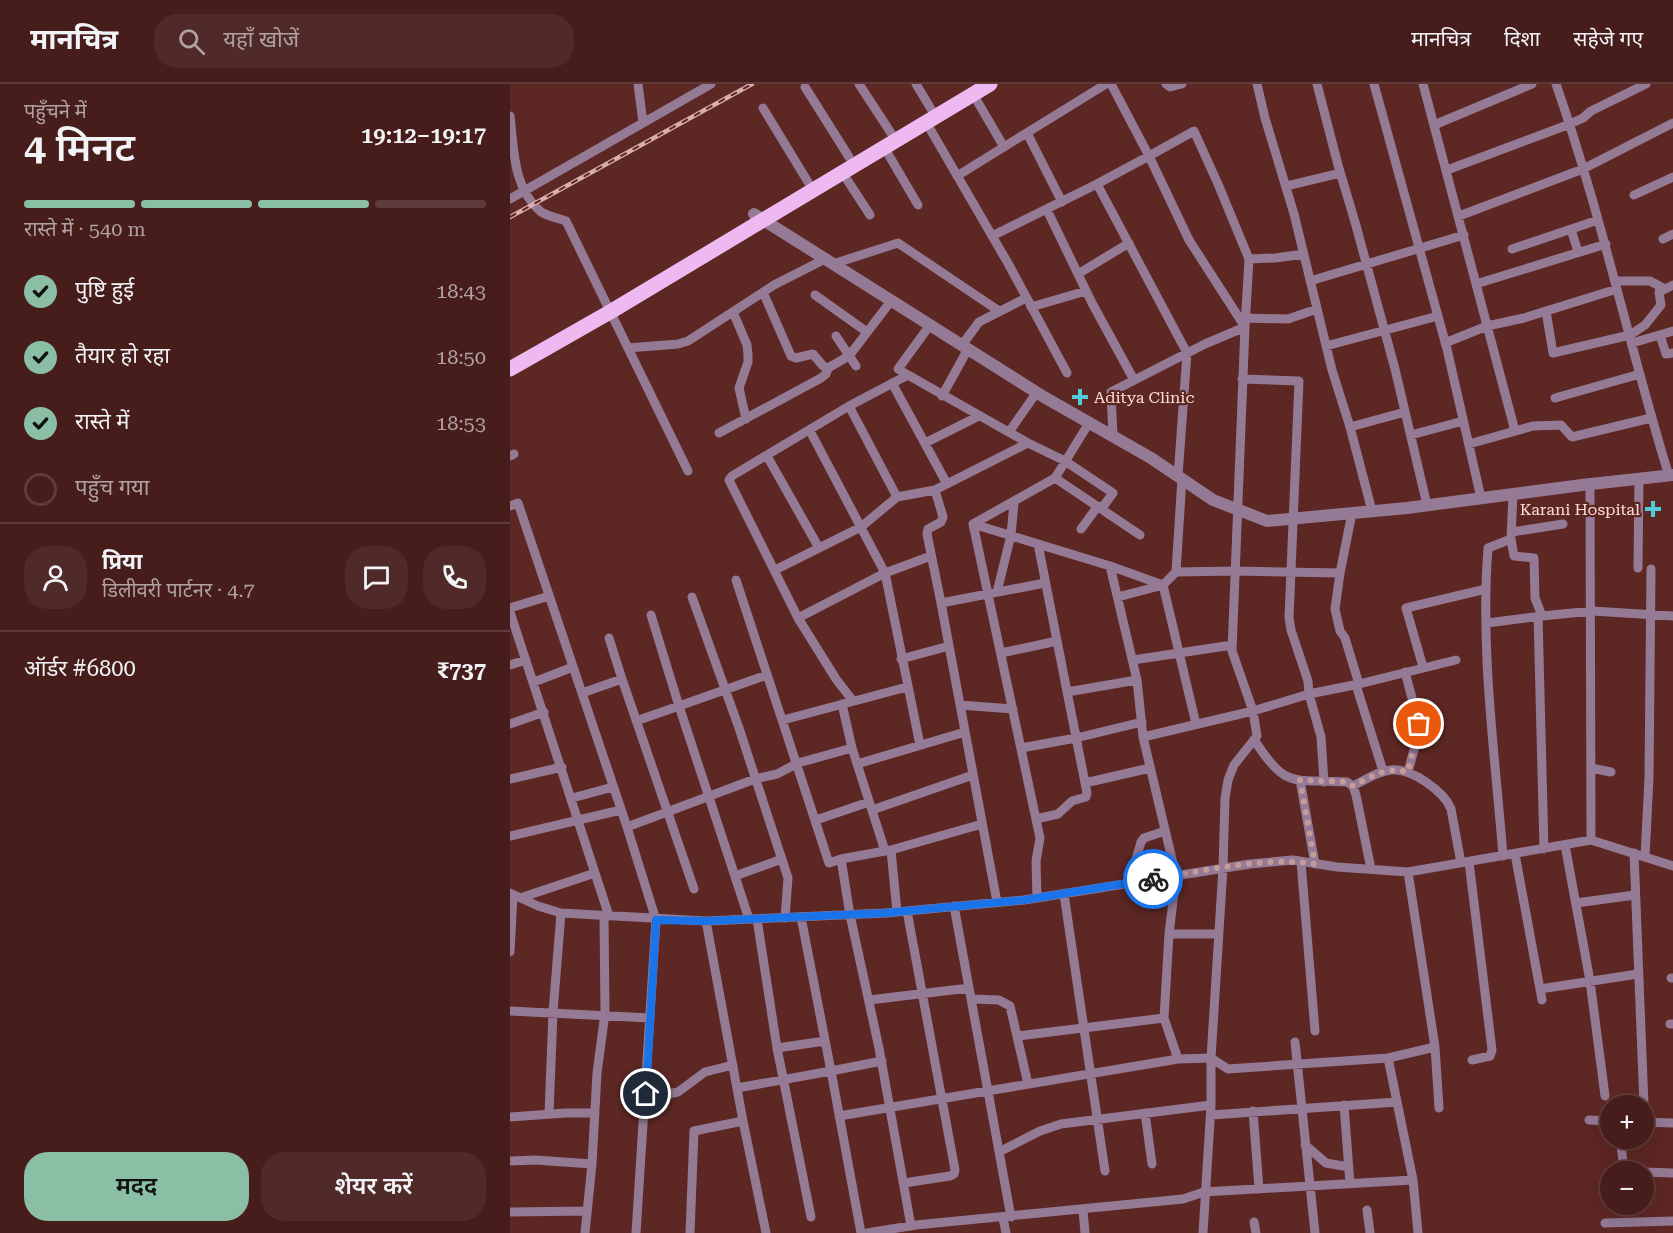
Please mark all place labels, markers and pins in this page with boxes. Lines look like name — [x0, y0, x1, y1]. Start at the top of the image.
marker: Aditya Clinic — [1071, 388, 1089, 406]
place label: Aditya Clinic — [1094, 388, 1194, 407]
place label: Karani Hospital — [1520, 500, 1640, 519]
marker: Karani Hospital — [1644, 500, 1662, 518]
pin — [1393, 698, 1444, 749]
pin — [620, 1068, 671, 1119]

